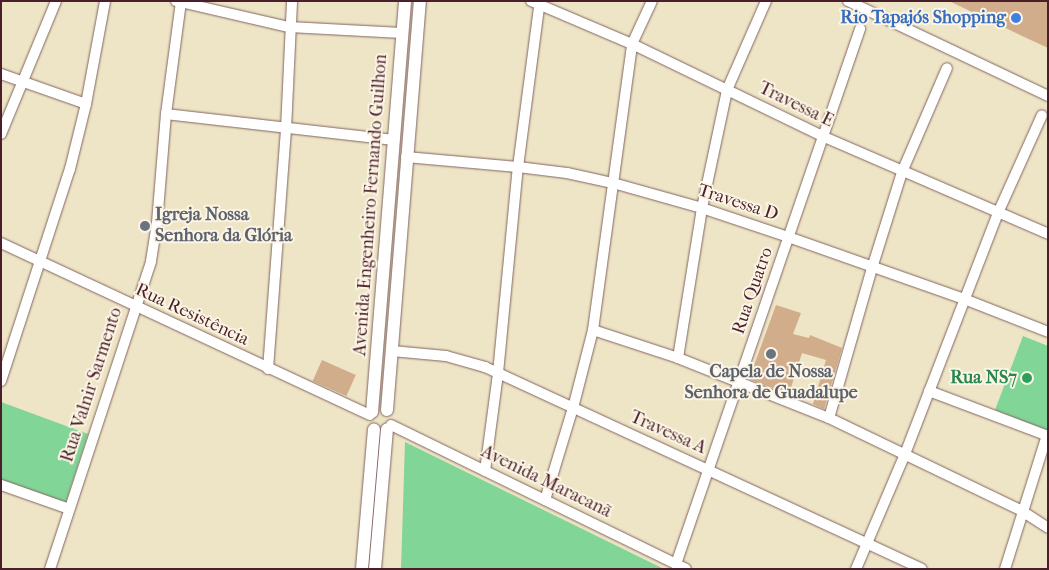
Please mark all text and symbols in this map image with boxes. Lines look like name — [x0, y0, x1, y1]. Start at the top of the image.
place label: Rio Tapajós Shopping — [840, 7, 1006, 29]
marker: Rio Tapajós Shopping — [1010, 12, 1022, 24]
street label: Avenida Engenheiro Fernando Guilhon — [350, 53, 392, 357]
street label: Travessa E — [755, 78, 837, 132]
street label: Travessa D — [695, 180, 781, 226]
place label: Igreja Nossa Senhora da Glória — [155, 205, 292, 248]
marker: Igreja Nossa Senhora da Glória — [139, 220, 151, 232]
street label: Rua Quatro — [728, 245, 778, 337]
street label: Rua Resistência — [132, 279, 252, 351]
street label: Rua Valnir Sarmento — [57, 305, 127, 465]
marker: Capela de Nossa Senhora de Guadalupe — [765, 348, 777, 360]
place label: Capela de Nossa Senhora de Guadalupe — [684, 362, 858, 404]
place label: Rua NS7 — [950, 367, 1017, 389]
marker: Rua NS7 — [1021, 372, 1033, 384]
street label: Travessa A — [626, 407, 710, 459]
street label: Avenida Maracanã — [477, 441, 615, 523]

